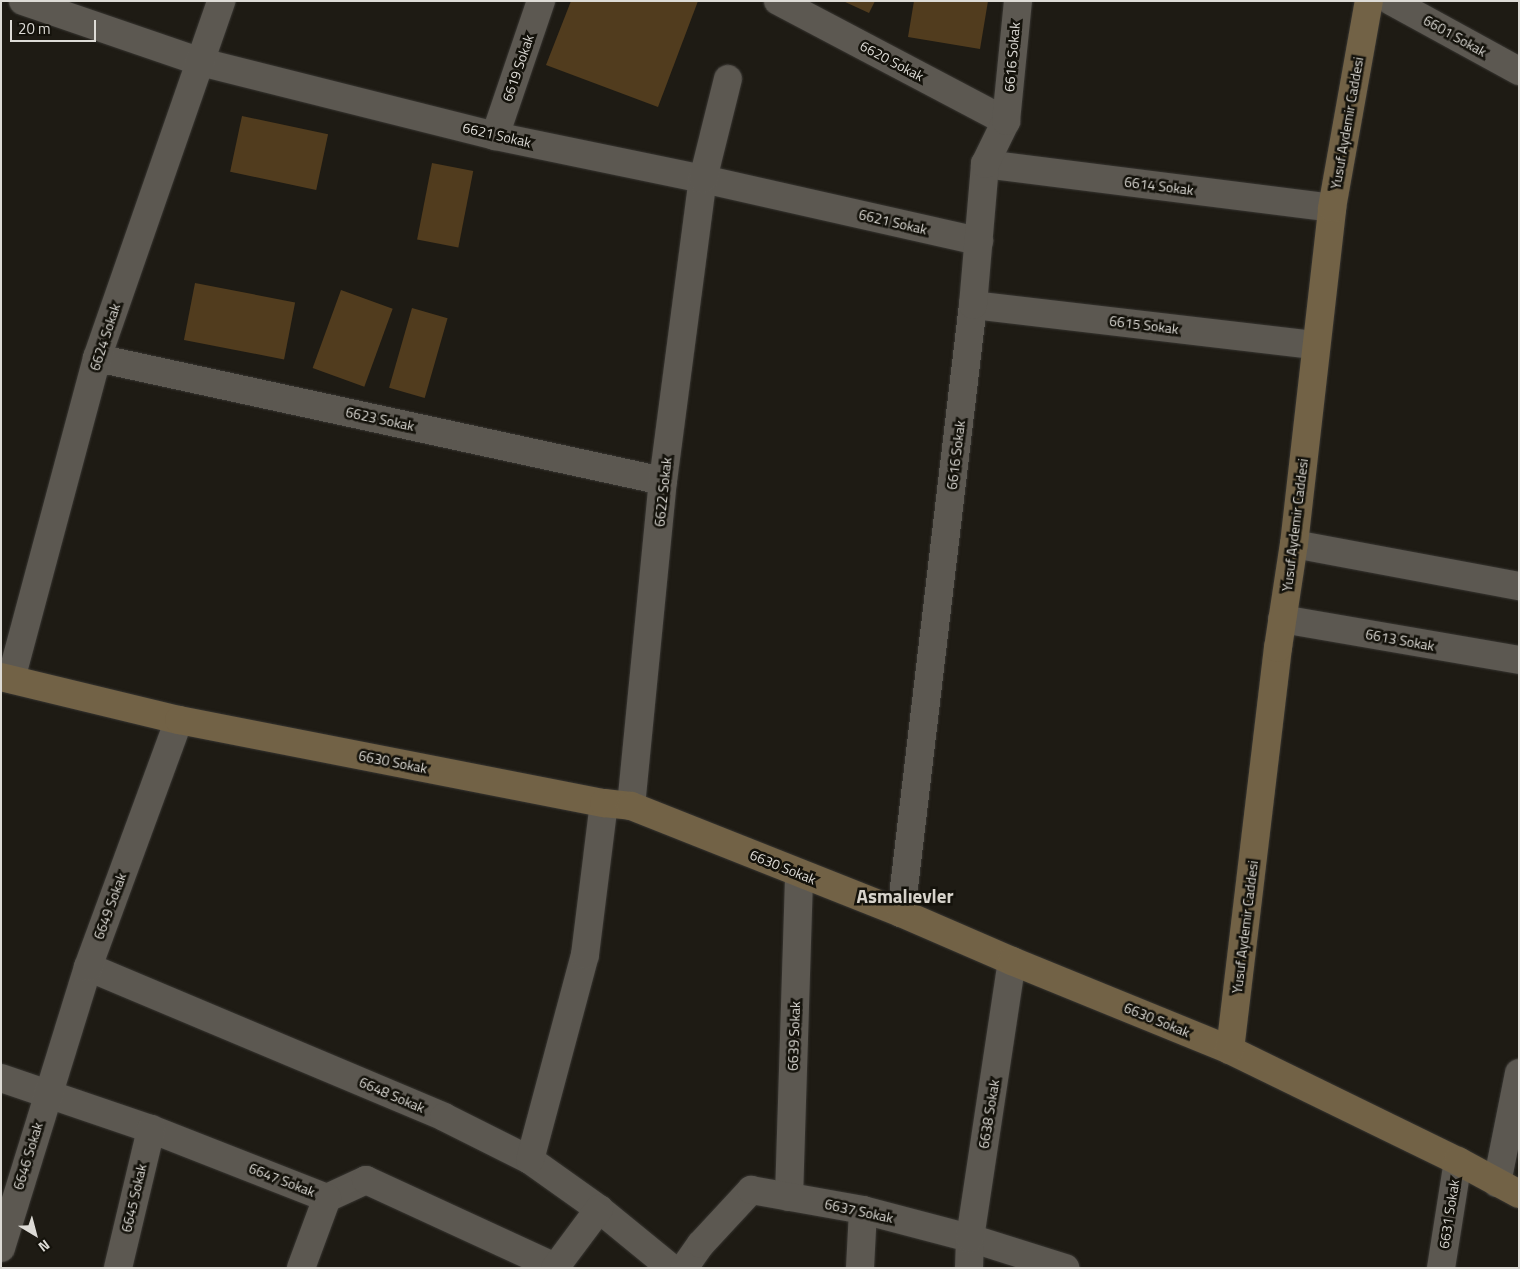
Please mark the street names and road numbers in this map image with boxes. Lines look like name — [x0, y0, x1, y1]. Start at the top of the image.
street label: 6601 Sokak — [1420, 12, 1490, 60]
street label: 6616 Sokak — [1001, 21, 1023, 93]
street label: 6619 Sokak — [499, 32, 537, 104]
street label: 6620 Sokak — [857, 37, 927, 85]
street label: Yusuf Aydemir Caddesi — [1327, 56, 1367, 190]
street label: 6621 Sokak — [461, 119, 533, 151]
street label: 6614 Sokak — [1123, 173, 1195, 199]
street label: 6621 Sokak — [857, 206, 929, 238]
street label: 6624 Sokak — [86, 301, 124, 373]
street label: 6615 Sokak — [1108, 312, 1180, 338]
street label: 6623 Sokak — [344, 404, 416, 434]
street label: 6616 Sokak — [943, 419, 969, 491]
street label: 6622 Sokak — [651, 456, 675, 528]
street label: Yusuf Aydemir Caddesi — [1279, 458, 1311, 592]
street label: 6613 Sokak — [1364, 626, 1436, 654]
street label: 6630 Sokak — [357, 747, 429, 777]
street label: 6630 Sokak — [747, 846, 819, 888]
street label: Yusuf Aydemir Caddesi — [1229, 860, 1261, 994]
street label: 6649 Sokak — [90, 870, 130, 942]
street label: 6630 Sokak — [1121, 999, 1193, 1041]
street label: 6639 Sokak — [784, 1001, 804, 1071]
street label: 6648 Sokak — [357, 1074, 427, 1116]
street label: 6638 Sokak — [975, 1078, 1003, 1150]
street label: 6646 Sokak — [10, 1120, 46, 1192]
street label: 6647 Sokak — [246, 1160, 318, 1200]
street label: 6645 Sokak — [118, 1162, 150, 1234]
street label: 6631 Sokak — [1435, 1178, 1463, 1250]
street label: 6637 Sokak — [823, 1196, 895, 1226]

